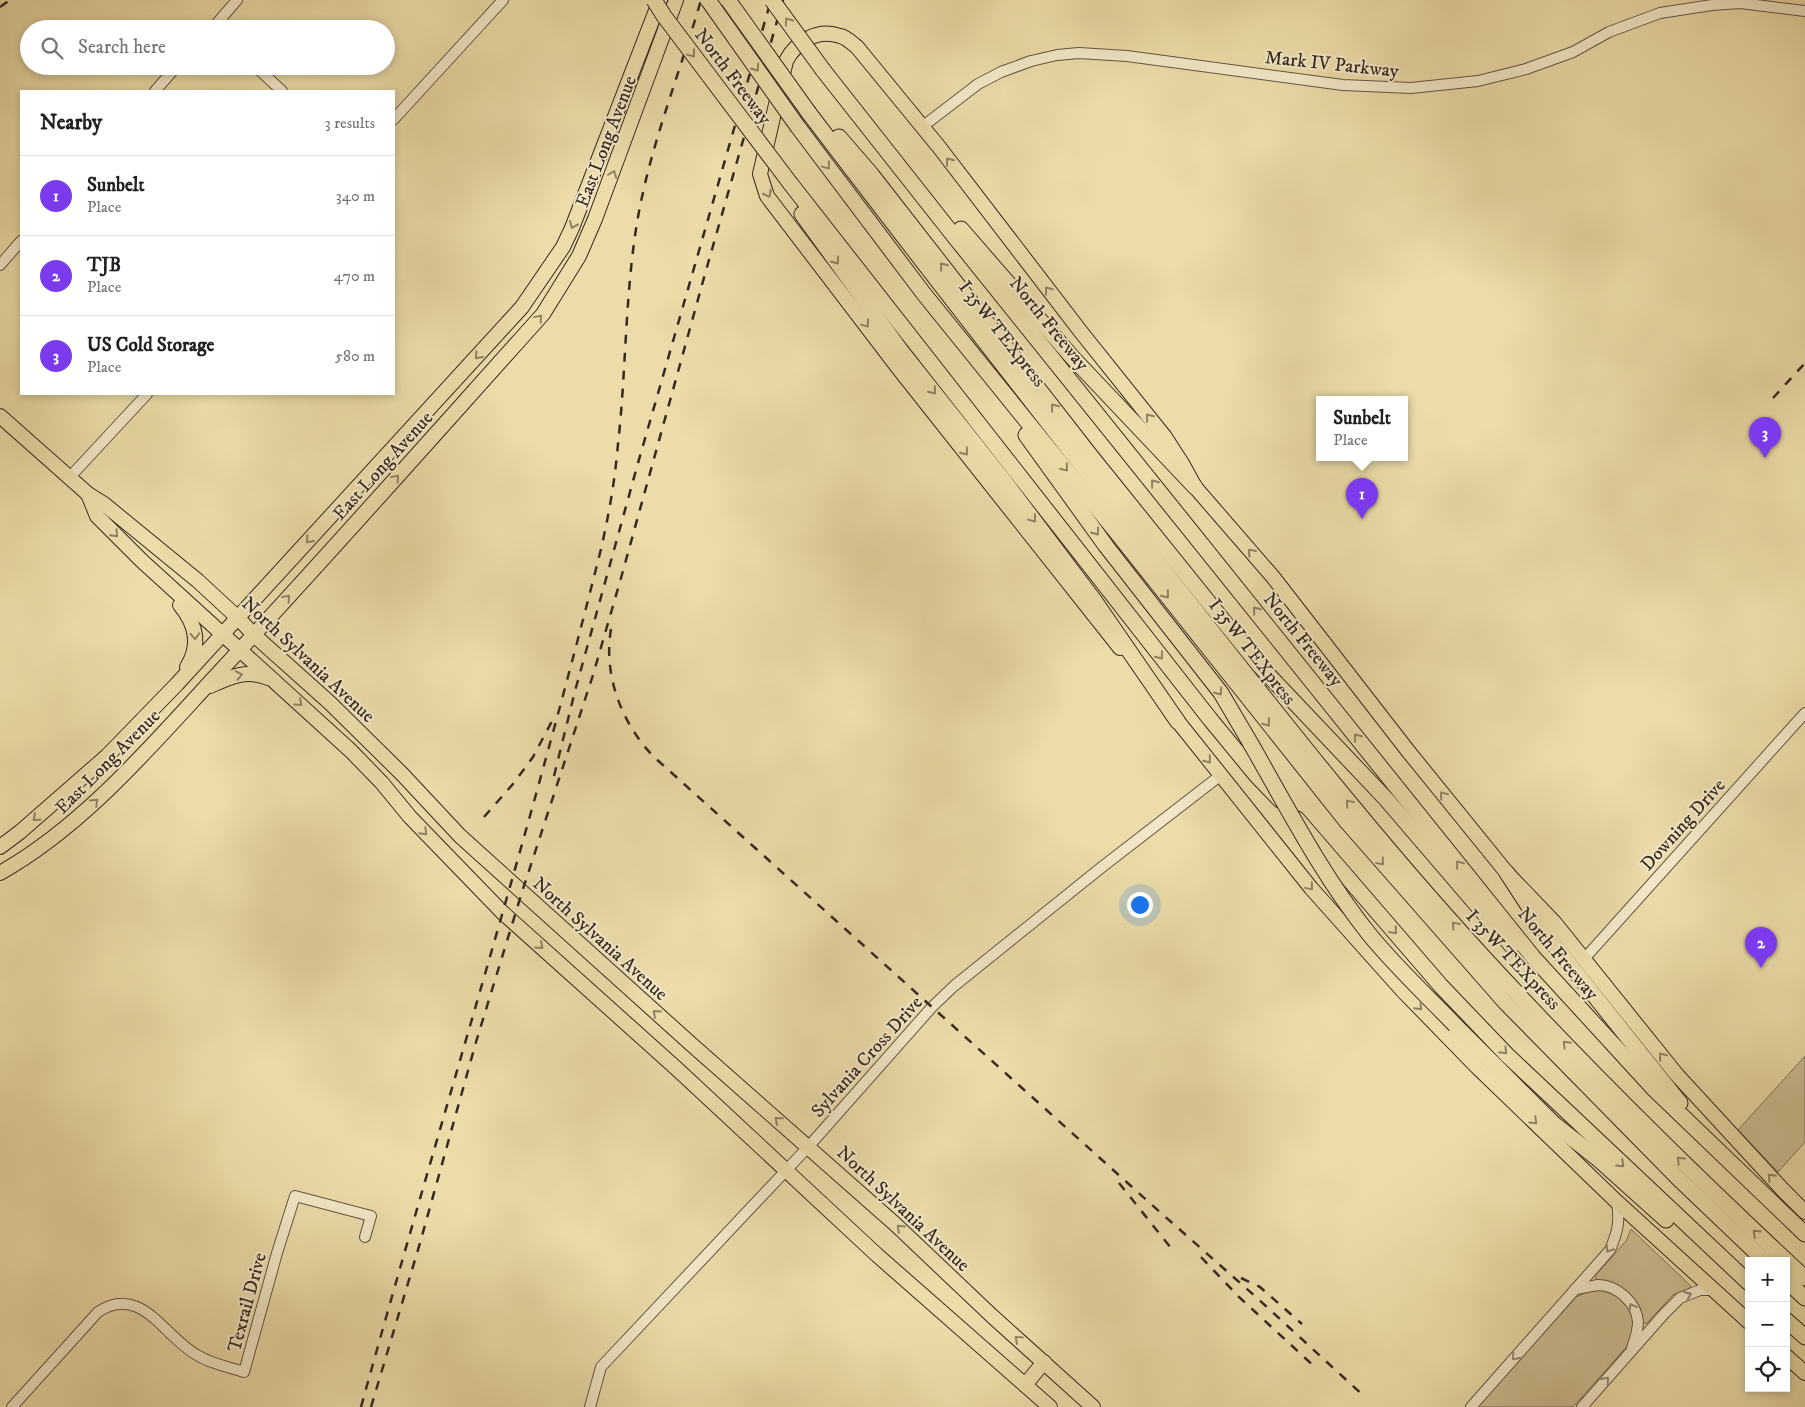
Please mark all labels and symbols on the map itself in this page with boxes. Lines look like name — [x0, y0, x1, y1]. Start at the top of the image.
one-way arrow — [785, 18, 793, 27]
street label: North Freeway — [689, 24, 777, 130]
street label: Mark IV Parkway — [1264, 46, 1401, 83]
one-way arrow — [686, 48, 695, 58]
one-way arrow — [750, 63, 759, 72]
street label: East Long Avenue — [571, 72, 642, 211]
one-way arrow — [947, 158, 955, 167]
one-way arrow — [822, 160, 830, 169]
one-way arrow — [607, 170, 617, 179]
one-way arrow — [762, 189, 772, 198]
one-way arrow — [568, 220, 579, 229]
one-way arrow — [830, 255, 838, 264]
one-way arrow — [939, 262, 948, 271]
street label: North Freeway — [1004, 272, 1094, 376]
street label: I 35W TEXpress — [953, 276, 1050, 392]
one-way arrow — [1046, 287, 1054, 296]
one-way arrow — [534, 315, 542, 324]
one-way arrow — [860, 318, 868, 327]
one-way arrow — [475, 350, 484, 359]
one-way arrow — [927, 385, 935, 394]
one-way arrow — [1051, 404, 1059, 413]
street label: East Long Avenue — [328, 407, 438, 525]
one-way arrow — [1146, 414, 1155, 423]
pin: 3 — [1749, 417, 1781, 458]
one-way arrow — [960, 447, 969, 456]
one-way arrow — [1059, 463, 1068, 472]
one-way arrow — [390, 474, 399, 483]
pin: 1 — [1346, 478, 1378, 519]
one-way arrow — [1151, 480, 1159, 489]
one-way arrow — [1027, 513, 1035, 522]
one-way arrow — [1090, 527, 1099, 536]
one-way arrow — [109, 528, 118, 537]
one-way arrow — [306, 535, 315, 544]
one-way arrow — [1248, 549, 1257, 558]
street label: North Freeway — [1258, 588, 1348, 692]
one-way arrow — [1161, 589, 1169, 598]
street label: North Sylvania Avenue — [237, 592, 379, 728]
street label: I 35W TEXpress — [1203, 594, 1300, 710]
one-way arrow — [281, 595, 290, 604]
one-way arrow — [1253, 607, 1261, 616]
one-way arrow — [189, 632, 200, 640]
one-way arrow — [1154, 650, 1163, 659]
one-way arrow — [234, 670, 243, 681]
one-way arrow — [1213, 686, 1222, 696]
one-way arrow — [293, 698, 302, 707]
street label: East Long Avenue — [51, 705, 165, 819]
one-way arrow — [1262, 717, 1270, 726]
one-way arrow — [1354, 733, 1363, 742]
one-way arrow — [1203, 754, 1211, 763]
street label: Downing Drive — [1636, 774, 1731, 876]
one-way arrow — [1440, 791, 1449, 800]
one-way arrow — [89, 799, 98, 808]
one-way arrow — [1345, 799, 1354, 808]
one-way arrow — [33, 812, 42, 821]
one-way arrow — [418, 826, 427, 835]
one-way arrow — [1375, 857, 1384, 866]
one-way arrow — [1455, 860, 1464, 869]
street label: North Sylvania Avenue — [528, 872, 672, 1006]
one-way arrow — [1304, 881, 1312, 890]
your location — [1127, 892, 1153, 918]
street label: North Freeway — [1512, 903, 1604, 1006]
street label: I 35W TEXpress — [1461, 905, 1565, 1015]
one-way arrow — [1452, 922, 1461, 931]
one-way arrow — [1388, 926, 1397, 935]
pin: 2 — [1745, 927, 1777, 968]
one-way arrow — [535, 940, 544, 949]
street label: Sylvania Cross Drive — [807, 991, 928, 1122]
one-way arrow — [1413, 1002, 1422, 1011]
one-way arrow — [653, 1010, 662, 1019]
one-way arrow — [1563, 1041, 1572, 1050]
one-way arrow — [1498, 1045, 1507, 1054]
one-way arrow — [1660, 1053, 1668, 1062]
one-way arrow — [1529, 1116, 1538, 1125]
one-way arrow — [775, 1117, 784, 1126]
street label: North Sylvania Avenue — [832, 1141, 974, 1277]
one-way arrow — [1677, 1157, 1686, 1166]
one-way arrow — [1615, 1158, 1624, 1167]
one-way arrow — [1768, 1174, 1777, 1183]
one-way arrow — [896, 1225, 905, 1234]
one-way arrow — [1753, 1230, 1762, 1239]
one-way arrow — [1606, 1243, 1616, 1252]
street label: Texrail Drive — [223, 1250, 272, 1355]
one-way arrow — [1683, 1290, 1692, 1301]
one-way arrow — [1628, 1304, 1638, 1313]
one-way arrow — [1015, 1336, 1024, 1345]
one-way arrow — [1512, 1352, 1521, 1361]
one-way arrow — [1600, 1377, 1609, 1386]

